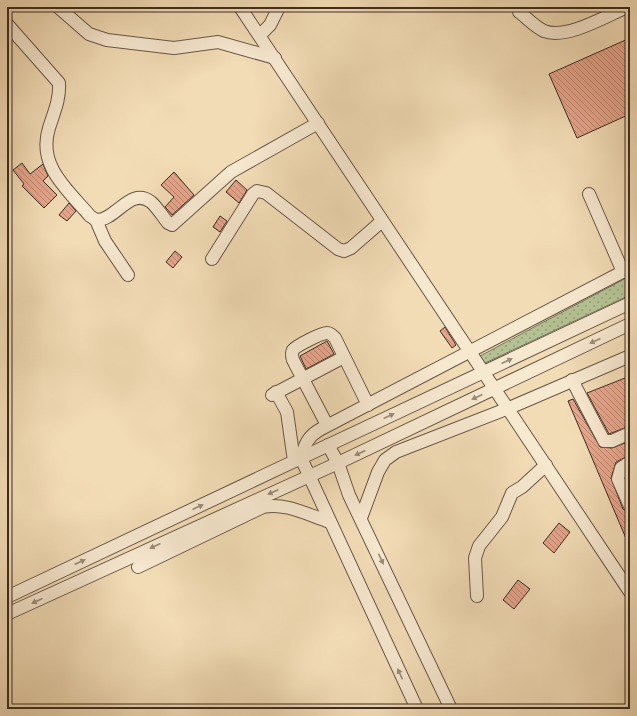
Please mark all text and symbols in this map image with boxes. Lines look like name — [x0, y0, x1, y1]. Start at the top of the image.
one-way arrow — [589, 338, 600, 344]
one-way arrow — [501, 358, 512, 364]
one-way arrow — [472, 394, 483, 400]
one-way arrow — [383, 413, 395, 419]
one-way arrow — [354, 450, 366, 456]
one-way arrow — [268, 489, 279, 495]
one-way arrow — [192, 504, 203, 510]
one-way arrow — [149, 543, 161, 549]
one-way arrow — [378, 554, 384, 565]
one-way arrow — [75, 559, 86, 565]
one-way arrow — [31, 597, 43, 604]
one-way arrow — [397, 668, 403, 679]

